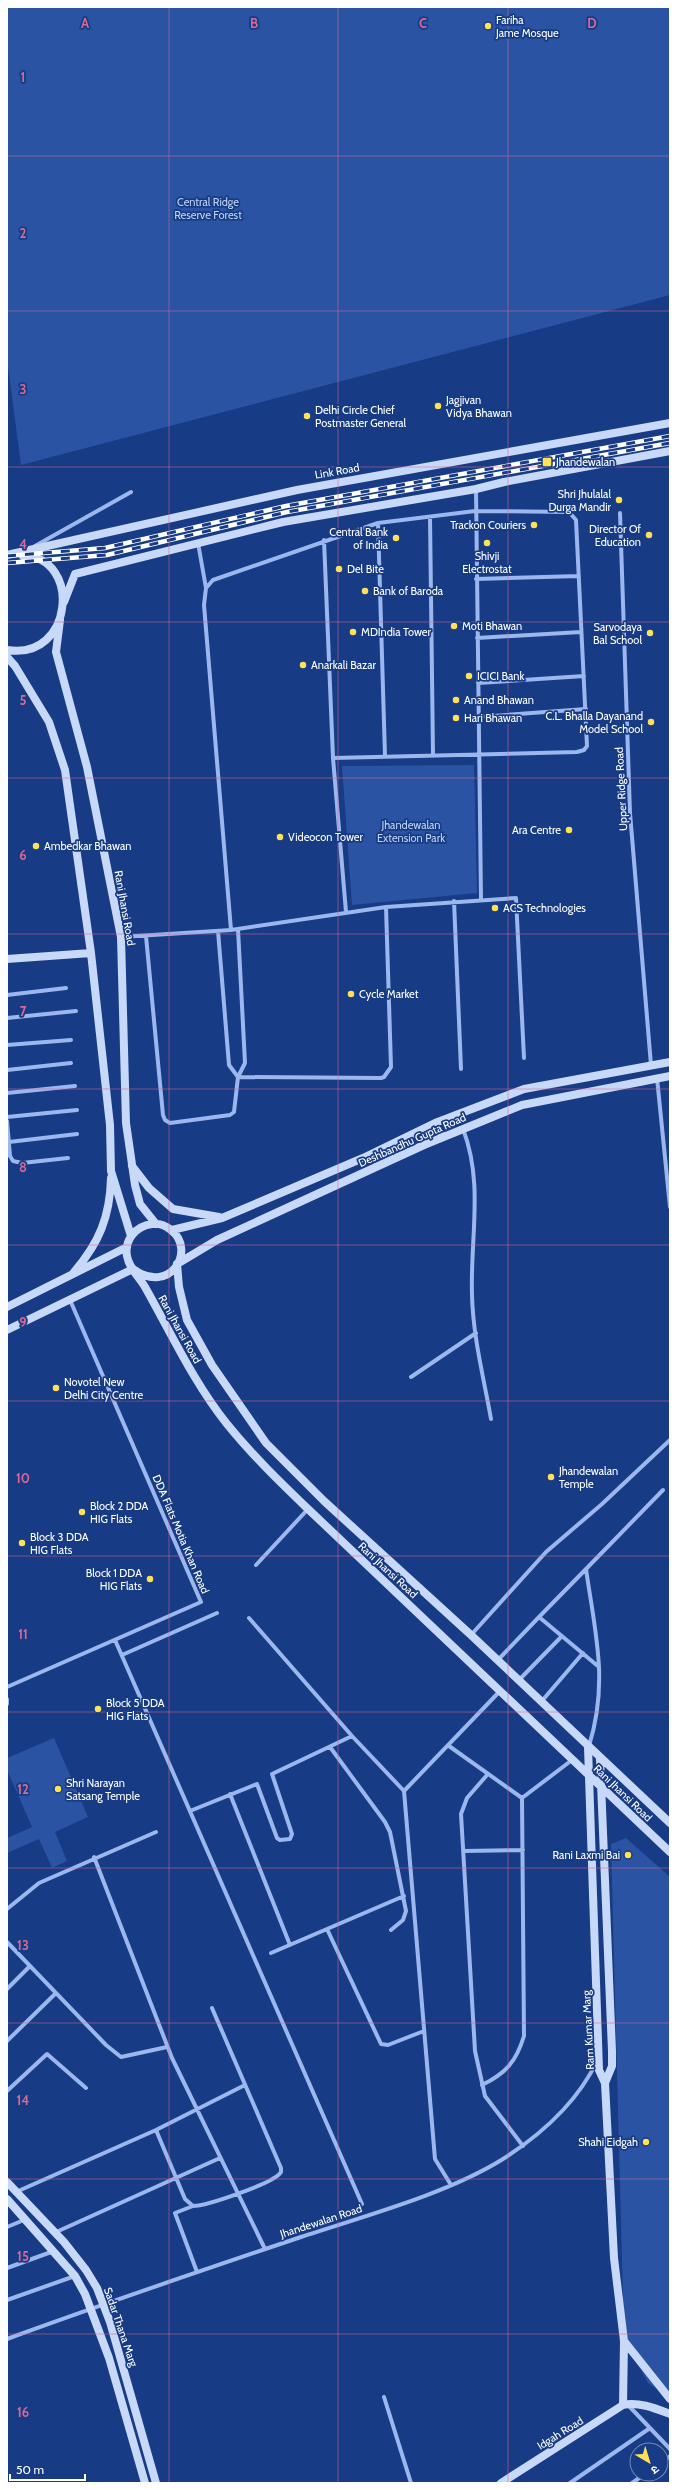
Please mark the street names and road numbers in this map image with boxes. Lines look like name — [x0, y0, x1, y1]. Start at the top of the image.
street label: Link Road — [313, 460, 361, 482]
street label: Upper Ridge Road — [612, 747, 630, 831]
street label: Rani Jhansi Road — [111, 869, 139, 947]
street label: Deshbandhu Gupta Road — [356, 1110, 468, 1170]
street label: Rani Jhansi Road — [155, 1292, 205, 1366]
street label: DDA Flats Motia Khan Road — [150, 1472, 212, 1596]
street label: Rani Jhansi Road — [355, 1539, 421, 1601]
street label: Rani Jhansi Road — [591, 1762, 655, 1824]
street label: Ram Kumar Marg — [579, 1989, 597, 2070]
street label: Jhandewalan Road — [277, 2201, 364, 2241]
street label: Sadar Thana Marg — [101, 2285, 141, 2369]
street label: Idgah Road — [534, 2413, 586, 2453]

